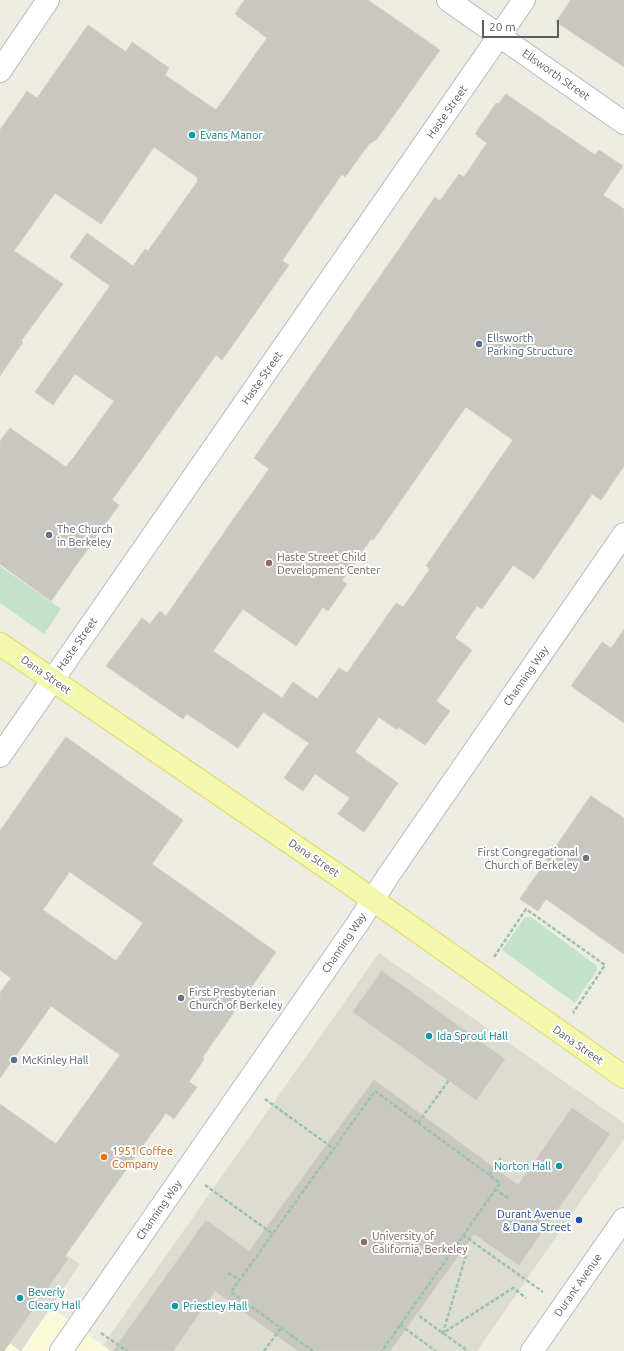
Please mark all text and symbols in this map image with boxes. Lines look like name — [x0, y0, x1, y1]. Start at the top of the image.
scale bar — [484, 12, 561, 38]
text: 20 m — [489, 20, 516, 33]
street label: Ellsworth Street — [520, 47, 592, 103]
street label: Haste Street — [424, 83, 470, 141]
place label: Evans Manor — [200, 128, 263, 142]
marker: Evans Manor — [187, 130, 197, 140]
place label: Ellsworth Parking Structure — [487, 331, 573, 357]
marker: Ellsworth Parking Structure — [474, 339, 484, 349]
street label: Haste Street — [239, 349, 285, 407]
place label: The Church in Berkeley — [57, 522, 113, 548]
marker: The Church in Berkeley — [44, 530, 54, 540]
place label: Haste Street Child Development Center — [277, 550, 380, 576]
marker: Haste Street Child Development Center — [264, 558, 274, 568]
street label: Haste Street — [54, 615, 100, 673]
street label: Channing Way — [501, 644, 551, 708]
street label: Dana Street — [18, 653, 74, 697]
street label: Dana Street — [286, 836, 342, 880]
place label: First Congregational Church of Berkeley — [478, 845, 578, 871]
marker: First Congregational Church of Berkeley — [581, 853, 591, 863]
street label: Channing Way — [319, 910, 369, 976]
place label: First Presbyterian Church of Berkeley — [189, 985, 282, 1011]
marker: First Presbyterian Church of Berkeley — [176, 993, 186, 1003]
street label: Dana Street — [550, 1023, 606, 1067]
place label: Ida Sproul Hall — [437, 1029, 508, 1043]
marker: Ida Sproul Hall — [424, 1031, 434, 1041]
place label: McKinley Hall — [22, 1053, 88, 1067]
marker: McKinley Hall — [9, 1055, 19, 1065]
place label: 1951 Coffee Company — [112, 1144, 173, 1170]
marker: 1951 Coffee Company — [99, 1152, 109, 1162]
place label: Norton Hall — [494, 1159, 551, 1173]
marker: Norton Hall — [554, 1161, 564, 1171]
street label: Channing Way — [134, 1178, 184, 1242]
place label: Durant Avenue & Dana Street — [497, 1207, 571, 1233]
marker: Durant Avenue & Dana Street — [574, 1215, 584, 1225]
place label: University of California, Berkeley — [372, 1229, 468, 1255]
marker: University of California, Berkeley — [359, 1237, 369, 1247]
street label: Durant Avenue — [551, 1251, 605, 1319]
place label: Beverly Cleary Hall — [28, 1285, 81, 1311]
marker: Beverly Cleary Hall — [15, 1293, 25, 1303]
place label: Priestley Hall — [183, 1299, 247, 1313]
marker: Priestley Hall — [170, 1301, 180, 1311]

